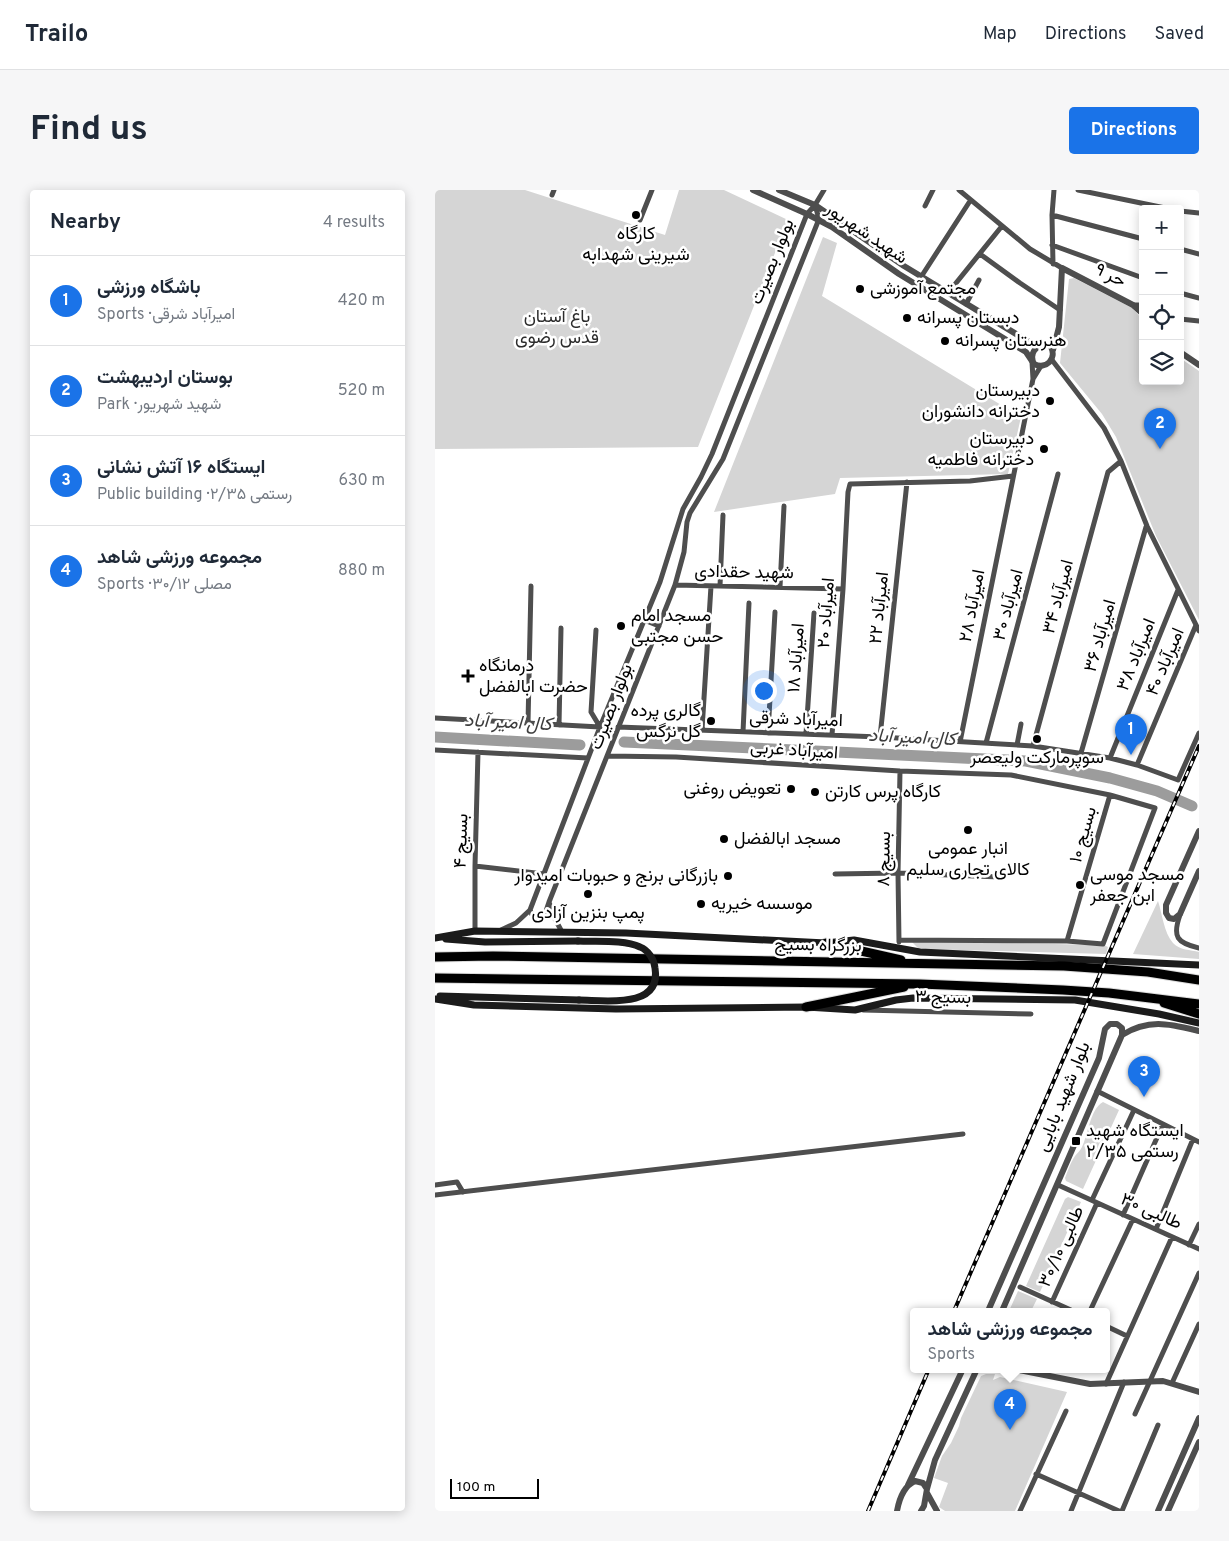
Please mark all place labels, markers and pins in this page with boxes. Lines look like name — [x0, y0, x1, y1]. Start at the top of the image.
marker: کارگاه شیرینی شهدابه — [630, 209, 642, 221]
place label: کارگاه شیرینی شهدابه — [582, 223, 690, 267]
place label: مجتمع آموزشی — [870, 278, 976, 301]
marker: مجتمع آموزشی — [854, 283, 866, 295]
place label: دبستان پسرانه — [917, 307, 1019, 330]
marker: دبستان پسرانه — [901, 312, 913, 324]
place label: هنرستان پسرانه — [955, 330, 1067, 353]
marker: هنرستان پسرانه — [939, 335, 951, 347]
place label: دبیرستان دخترانه دانشوران — [922, 380, 1040, 424]
marker: دبیرستان دخترانه دانشوران — [1044, 395, 1056, 407]
pin: 2 — [1144, 408, 1176, 449]
place label: دبیرستان دخترانه فاطمیه — [927, 428, 1034, 472]
marker: دبیرستان دخترانه فاطمیه — [1038, 443, 1050, 455]
place label: مسجد امام حسن مجتبی — [631, 605, 723, 649]
marker: مسجد امام حسن مجتبی — [615, 620, 627, 632]
place label: درمانگاه حضرت ابالفضل — [479, 655, 588, 699]
marker: درمانگاه حضرت ابالفضل — [461, 669, 475, 683]
place label: گالری پرده گل نرگس — [630, 700, 701, 744]
pin: 1 — [1115, 714, 1147, 755]
marker: گالری پرده گل نرگس — [705, 715, 717, 727]
marker: سوپرمارکت ولیعصر — [1031, 733, 1043, 745]
place label: سوپرمارکت ولیعصر — [969, 747, 1104, 770]
place label: تعویض روغنی — [683, 778, 781, 801]
place label: کارگاه پرس کارتن — [825, 781, 941, 804]
marker: تعویض روغنی — [785, 783, 797, 795]
marker: کارگاه پرس کارتن — [809, 786, 821, 798]
marker: انبار عمومی کالای تجاری سلیم — [962, 824, 974, 836]
place label: مسجد ابالفضل — [734, 828, 841, 851]
marker: مسجد ابالفضل — [718, 833, 730, 845]
place label: انبار عمومی کالای تجاری سلیم — [906, 838, 1030, 882]
place label: مسجد موسی ابن جعفر — [1089, 864, 1184, 908]
place label: بازرگانی برنج و حبوبات امیدوار — [513, 865, 718, 888]
marker: بازرگانی برنج و حبوبات امیدوار — [722, 870, 734, 882]
marker: مسجد موسی ابن جعفر — [1074, 879, 1086, 891]
marker: پمپ بنزین آزادی — [582, 888, 594, 900]
place label: موسسه خیریه — [711, 893, 813, 916]
marker: موسسه خیریه — [695, 898, 707, 910]
place label: پمپ بنزین آزادی — [531, 902, 645, 925]
pin: 3 — [1128, 1056, 1160, 1097]
place label: ایستگاه شهید رستمی ۲/۳۵ — [1086, 1120, 1184, 1164]
marker: ایستگاه شهید رستمی ۲/۳۵ — [1070, 1135, 1082, 1147]
pin: 4 — [994, 1389, 1026, 1430]

